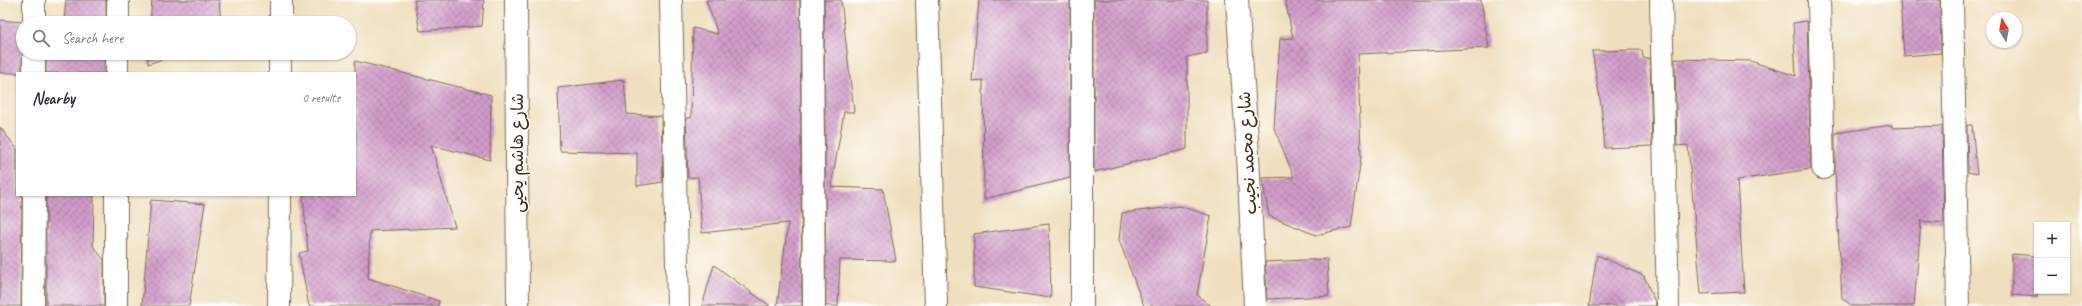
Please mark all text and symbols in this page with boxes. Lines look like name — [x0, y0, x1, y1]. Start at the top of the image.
north arrow — [1986, 12, 2022, 48]
search box — [16, 16, 356, 60]
icon: search — [30, 27, 52, 49]
text: Search here — [62, 29, 123, 48]
text: Nearby — [32, 88, 75, 109]
text: 0 results — [302, 90, 340, 106]
street label: شارع محمد نجيب — [1234, 91, 1262, 215]
street label: شارع هاشم يحيى — [507, 93, 530, 213]
map controls — [2034, 222, 2070, 294]
button: + — [2034, 222, 2070, 258]
button: − — [2034, 258, 2070, 294]

